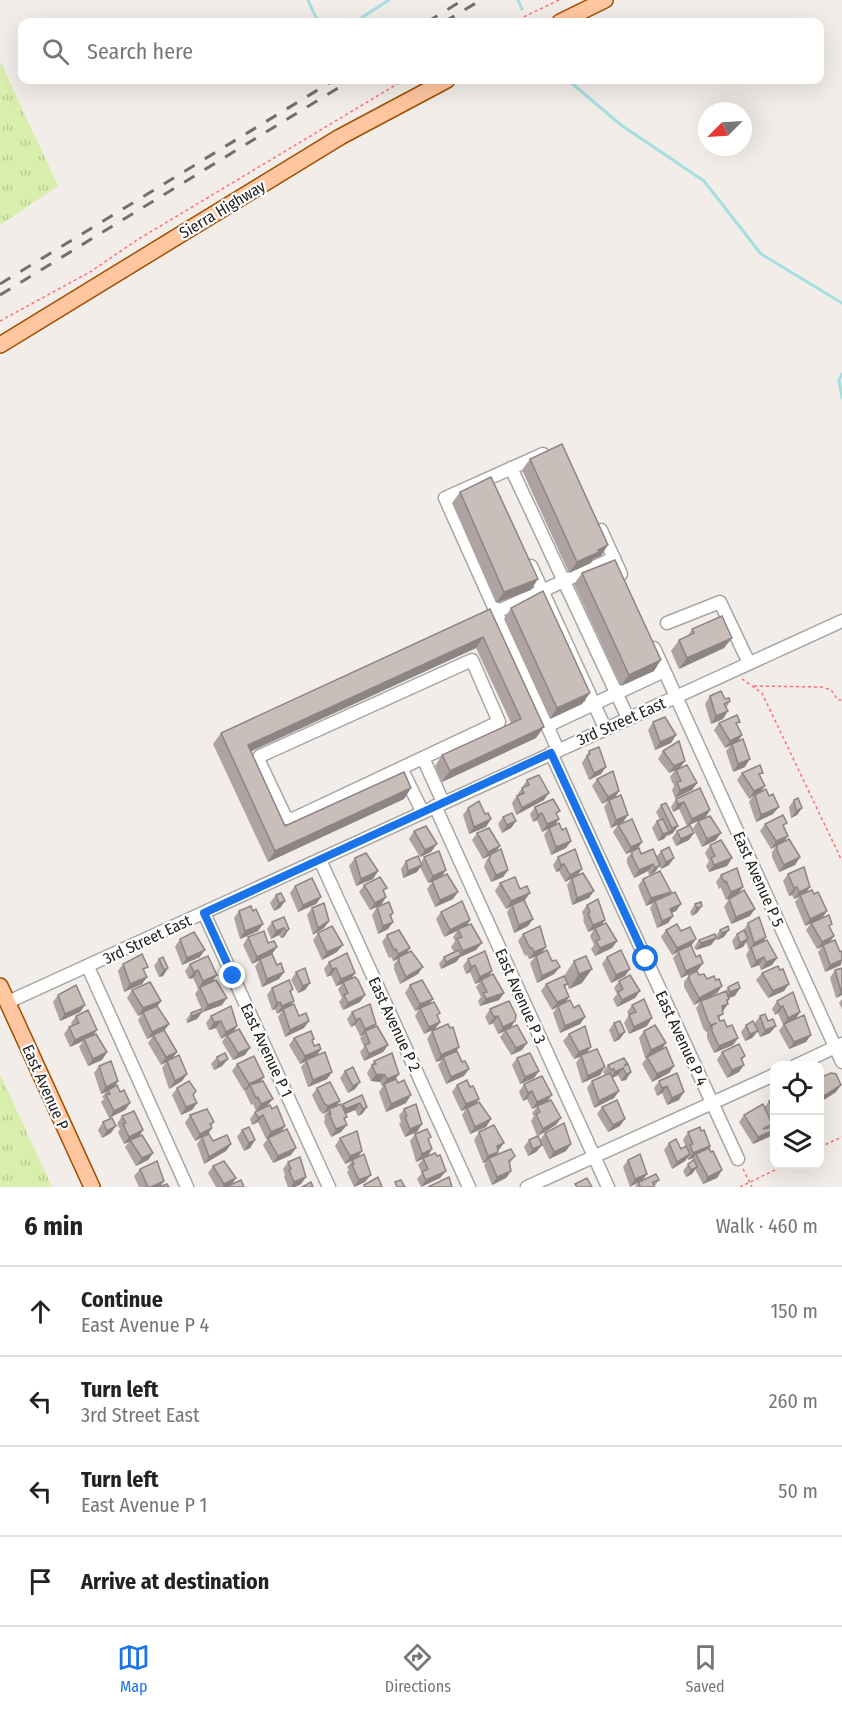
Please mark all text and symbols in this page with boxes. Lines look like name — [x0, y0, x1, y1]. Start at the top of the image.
search box — [18, 18, 824, 84]
icon: search — [39, 35, 72, 68]
text: Search here — [87, 38, 193, 65]
north arrow — [698, 102, 752, 156]
street label: Sierra Highway — [176, 176, 269, 243]
street label: 3rd Street East — [574, 693, 669, 749]
street label: East Avenue P 5 — [729, 829, 788, 930]
street label: 3rd Street East — [100, 910, 195, 968]
route start — [632, 945, 658, 971]
street label: East Avenue P 3 — [491, 946, 550, 1047]
route end — [219, 962, 245, 988]
street label: East Avenue P 2 — [364, 974, 425, 1074]
street label: East Avenue P 4 — [651, 988, 712, 1089]
street label: East Avenue P 1 — [237, 1000, 297, 1100]
street label: East Avenue P — [18, 1042, 73, 1133]
map controls — [770, 1061, 824, 1169]
button: locate — [770, 1061, 824, 1115]
button: layers — [770, 1115, 824, 1169]
text: 6 min — [24, 1211, 83, 1242]
text: Walk · 460 m — [716, 1214, 818, 1238]
text: Continue — [81, 1286, 163, 1313]
icon: ahead — [24, 1295, 57, 1328]
text: 150 m — [771, 1299, 818, 1323]
text: East Avenue P 4 — [81, 1313, 209, 1337]
text: Turn left — [81, 1376, 159, 1403]
icon: left — [24, 1385, 57, 1418]
text: 260 m — [769, 1389, 818, 1413]
text: 3rd Street East — [81, 1403, 200, 1427]
text: Turn left — [81, 1466, 159, 1493]
icon: left — [24, 1475, 57, 1508]
text: 50 m — [778, 1479, 818, 1503]
text: East Avenue P 1 — [81, 1493, 207, 1517]
icon: arrive — [24, 1565, 57, 1598]
text: Arrive at destination — [81, 1568, 269, 1595]
tab: Map — [117, 1641, 150, 1696]
tab: Directions — [385, 1641, 451, 1696]
tab: Saved — [686, 1641, 725, 1696]

